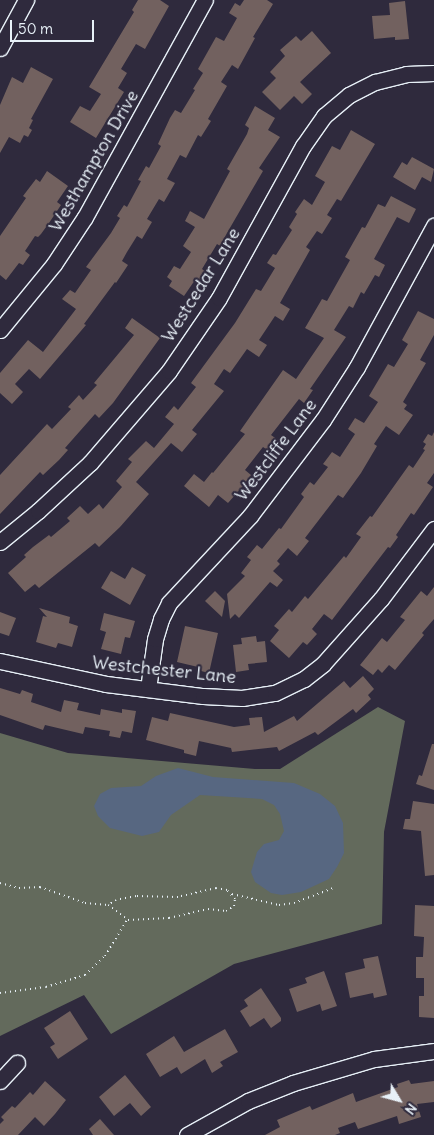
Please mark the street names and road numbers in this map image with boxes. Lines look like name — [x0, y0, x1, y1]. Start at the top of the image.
street label: Westhampton Drive — [45, 86, 143, 236]
street label: Westcedar Lane — [157, 224, 245, 346]
street label: Westcliffe Lane — [231, 395, 321, 505]
street label: Westchester Lane — [91, 652, 237, 688]

